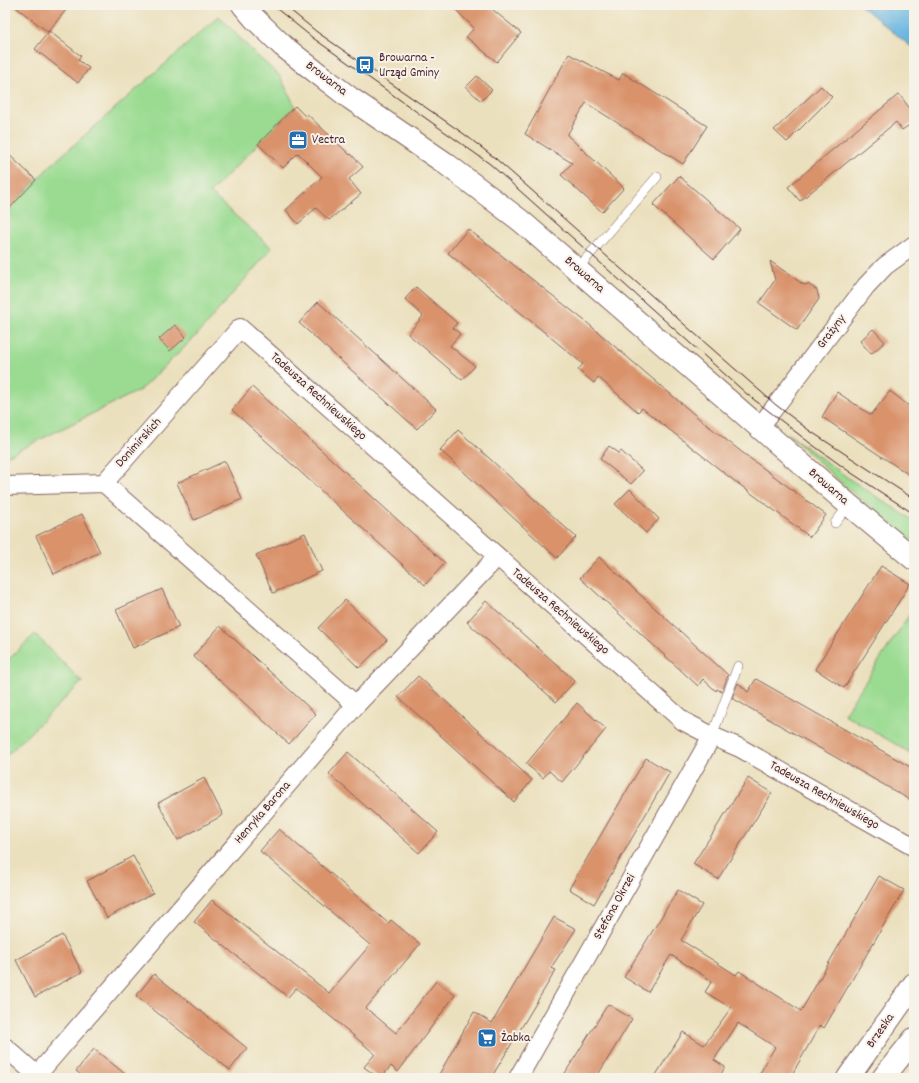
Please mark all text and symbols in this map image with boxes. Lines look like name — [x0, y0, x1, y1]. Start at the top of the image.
place label: Browarna - Urząd Gminy — [379, 49, 440, 83]
bus stop icon: Browarna - Urząd Gminy — [354, 54, 376, 76]
street label: Browarna — [301, 57, 352, 102]
office icon: Vectra — [287, 129, 309, 151]
place label: Vectra — [312, 131, 346, 150]
street label: Browarna — [560, 252, 609, 299]
street label: Grażyny — [813, 310, 852, 353]
street label: Tadeusza Rechniewskiego — [265, 348, 371, 446]
street label: Donimirskich — [111, 414, 167, 472]
street label: Browarna — [804, 464, 853, 511]
street label: Tadeusza Rechniewskiego — [507, 564, 613, 660]
street label: Tadeusza Rechniewskiego — [765, 757, 883, 835]
street label: Henryka Barona — [230, 777, 296, 849]
street label: Stefana Okrzei — [589, 870, 641, 943]
street label: Brzeska — [862, 1009, 900, 1052]
supermarket icon: Żabka — [476, 1027, 498, 1049]
place label: Żabka — [501, 1029, 531, 1048]

